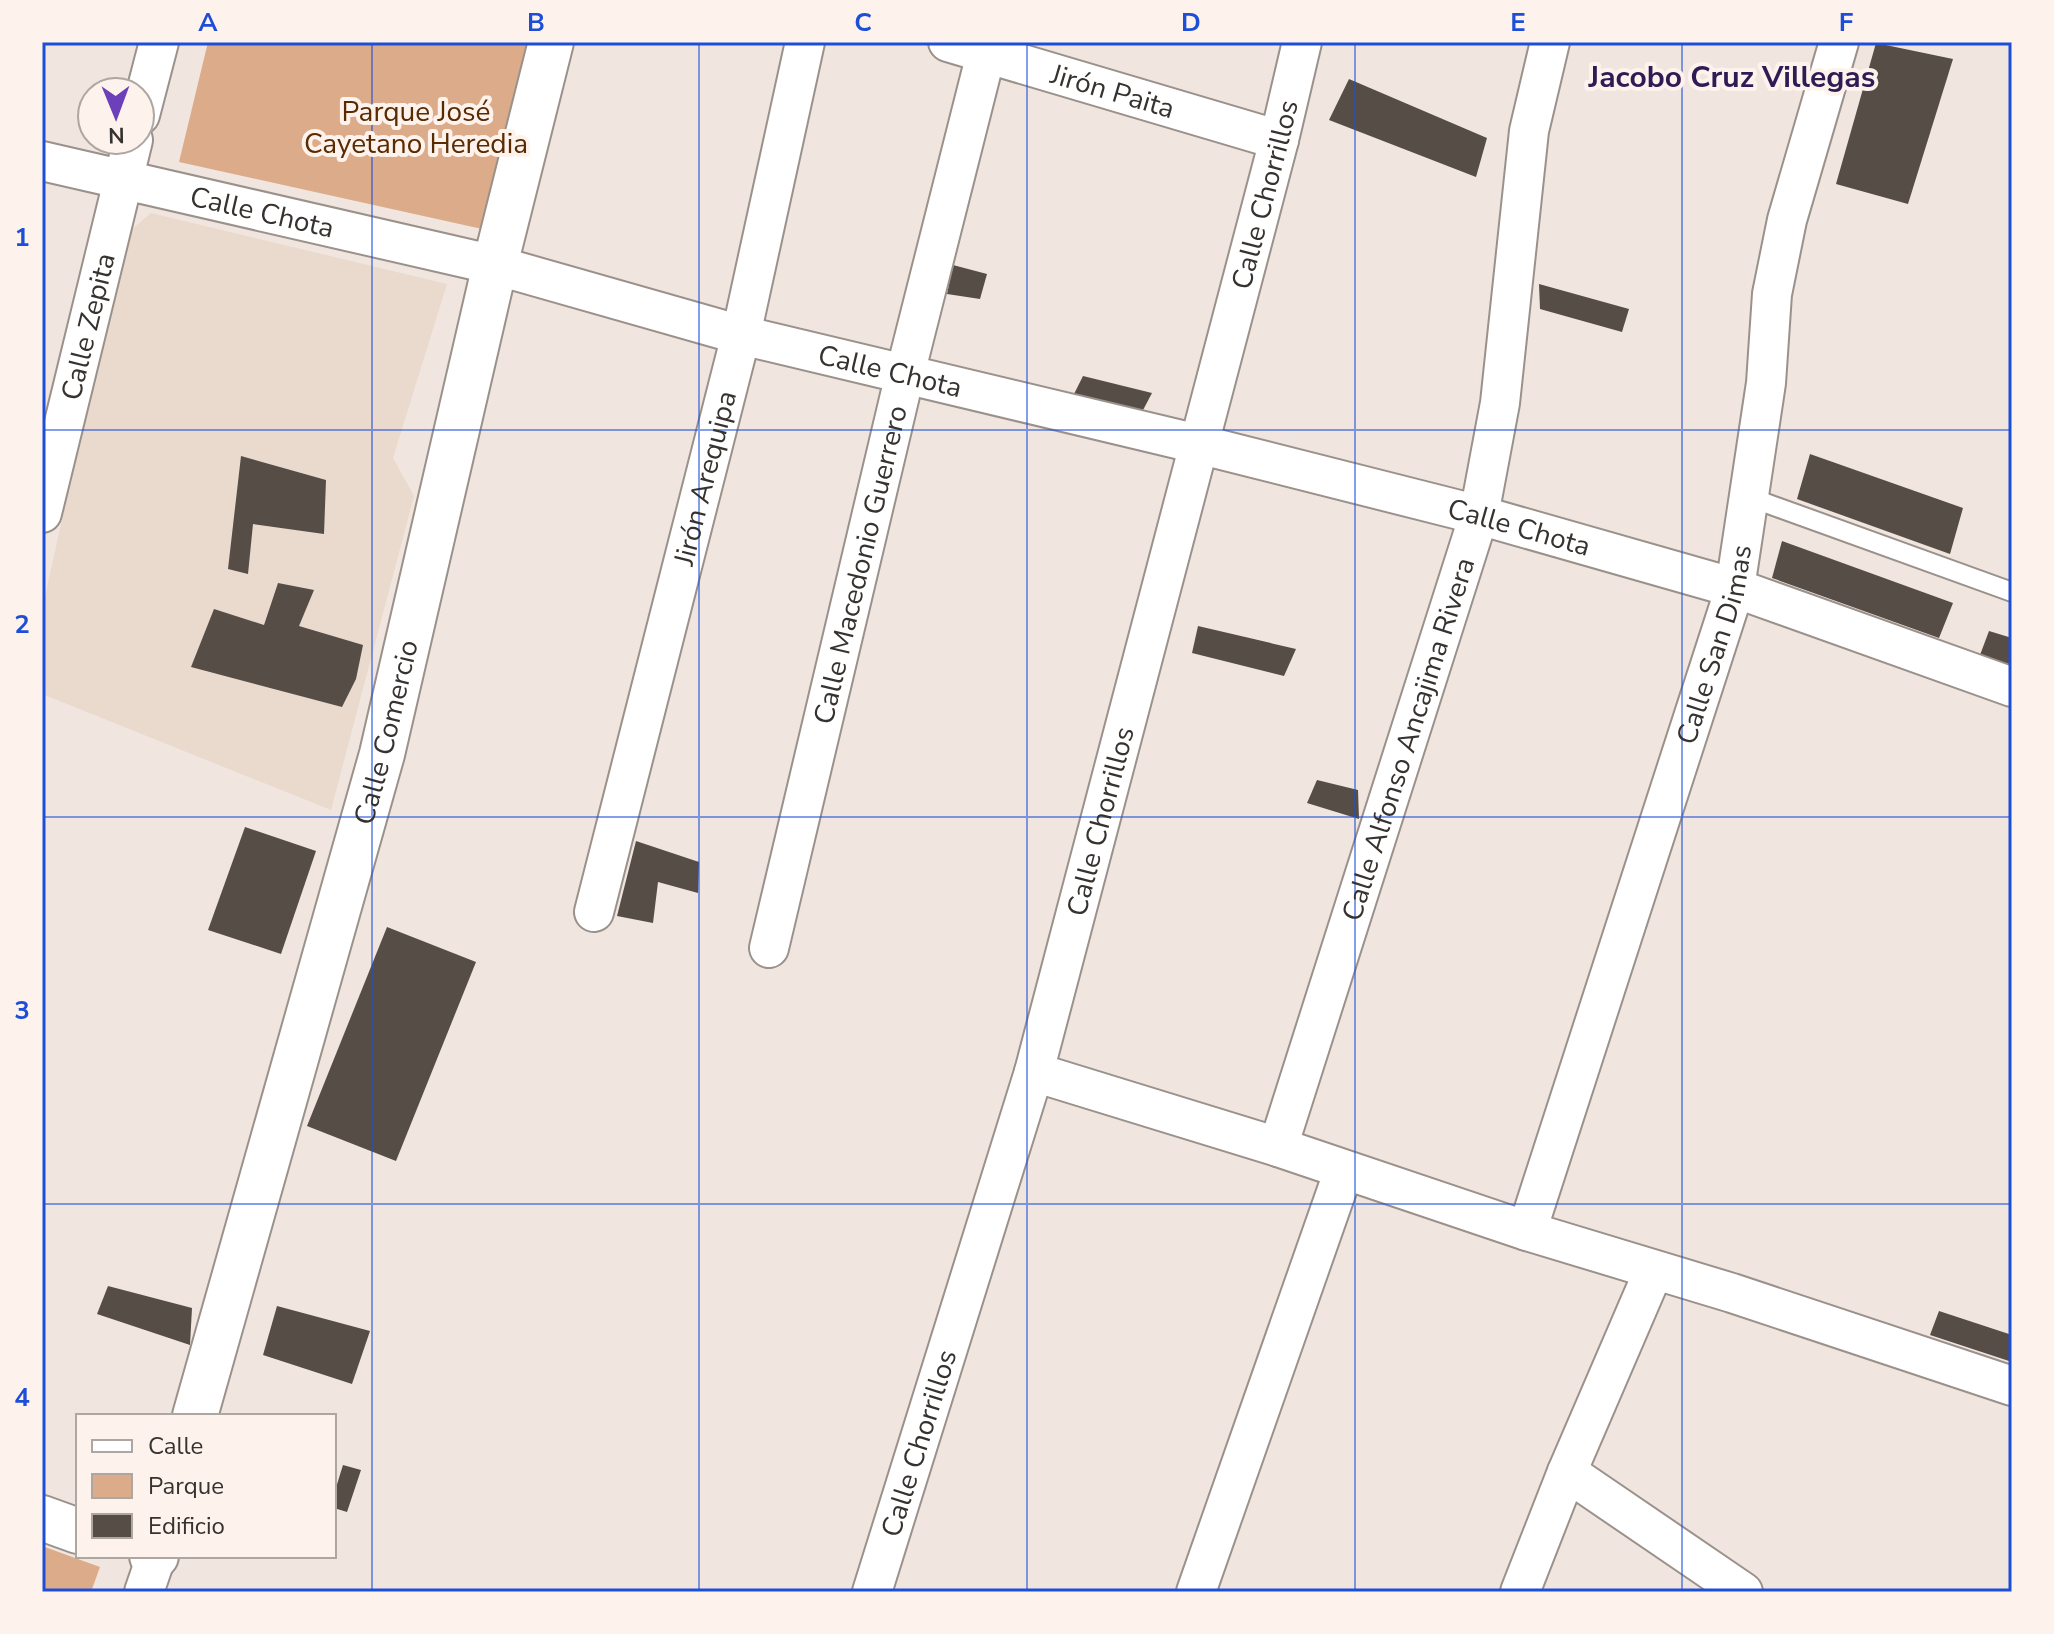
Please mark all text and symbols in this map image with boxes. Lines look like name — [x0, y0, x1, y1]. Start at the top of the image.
text: A — [198, 5, 218, 40]
text: B — [527, 5, 545, 40]
text: C — [854, 5, 872, 40]
text: D — [1181, 5, 1201, 40]
text: E — [1510, 5, 1526, 40]
text: F — [1839, 5, 1853, 40]
street label: Jirón Paita — [1045, 55, 1179, 128]
district label: Jacobo Cruz Villegas — [1588, 57, 1875, 98]
north arrow — [76, 76, 156, 156]
park label: Parque José Cayetano Heredia — [304, 93, 528, 163]
street label: Calle Chorrillos — [1223, 96, 1308, 293]
text: N — [108, 120, 125, 150]
street label: Calle Chota — [186, 178, 338, 247]
text: 1 — [14, 220, 30, 255]
street label: Calle Zepita — [52, 249, 125, 404]
street label: Calle Chota — [814, 336, 966, 407]
street label: Jirón Arequipa — [665, 387, 746, 571]
street label: Calle Macedonio Guerrero — [805, 402, 917, 728]
street label: Calle Chota — [1444, 490, 1595, 566]
street label: Calle San Dimas — [1668, 542, 1761, 749]
street label: Calle Alfonso Ancajima Rivera — [1333, 553, 1484, 926]
text: 2 — [14, 607, 30, 642]
street label: Calle Comercio — [345, 636, 428, 829]
street label: Calle Chorrillos — [1058, 723, 1144, 920]
text: 3 — [14, 993, 30, 1028]
street label: Calle Chorrillos — [872, 1345, 966, 1542]
text: 4 — [14, 1380, 30, 1415]
legend — [76, 1414, 336, 1558]
text: Calle — [148, 1430, 203, 1462]
text: Parque — [148, 1470, 224, 1502]
text: Edificio — [148, 1510, 225, 1542]

